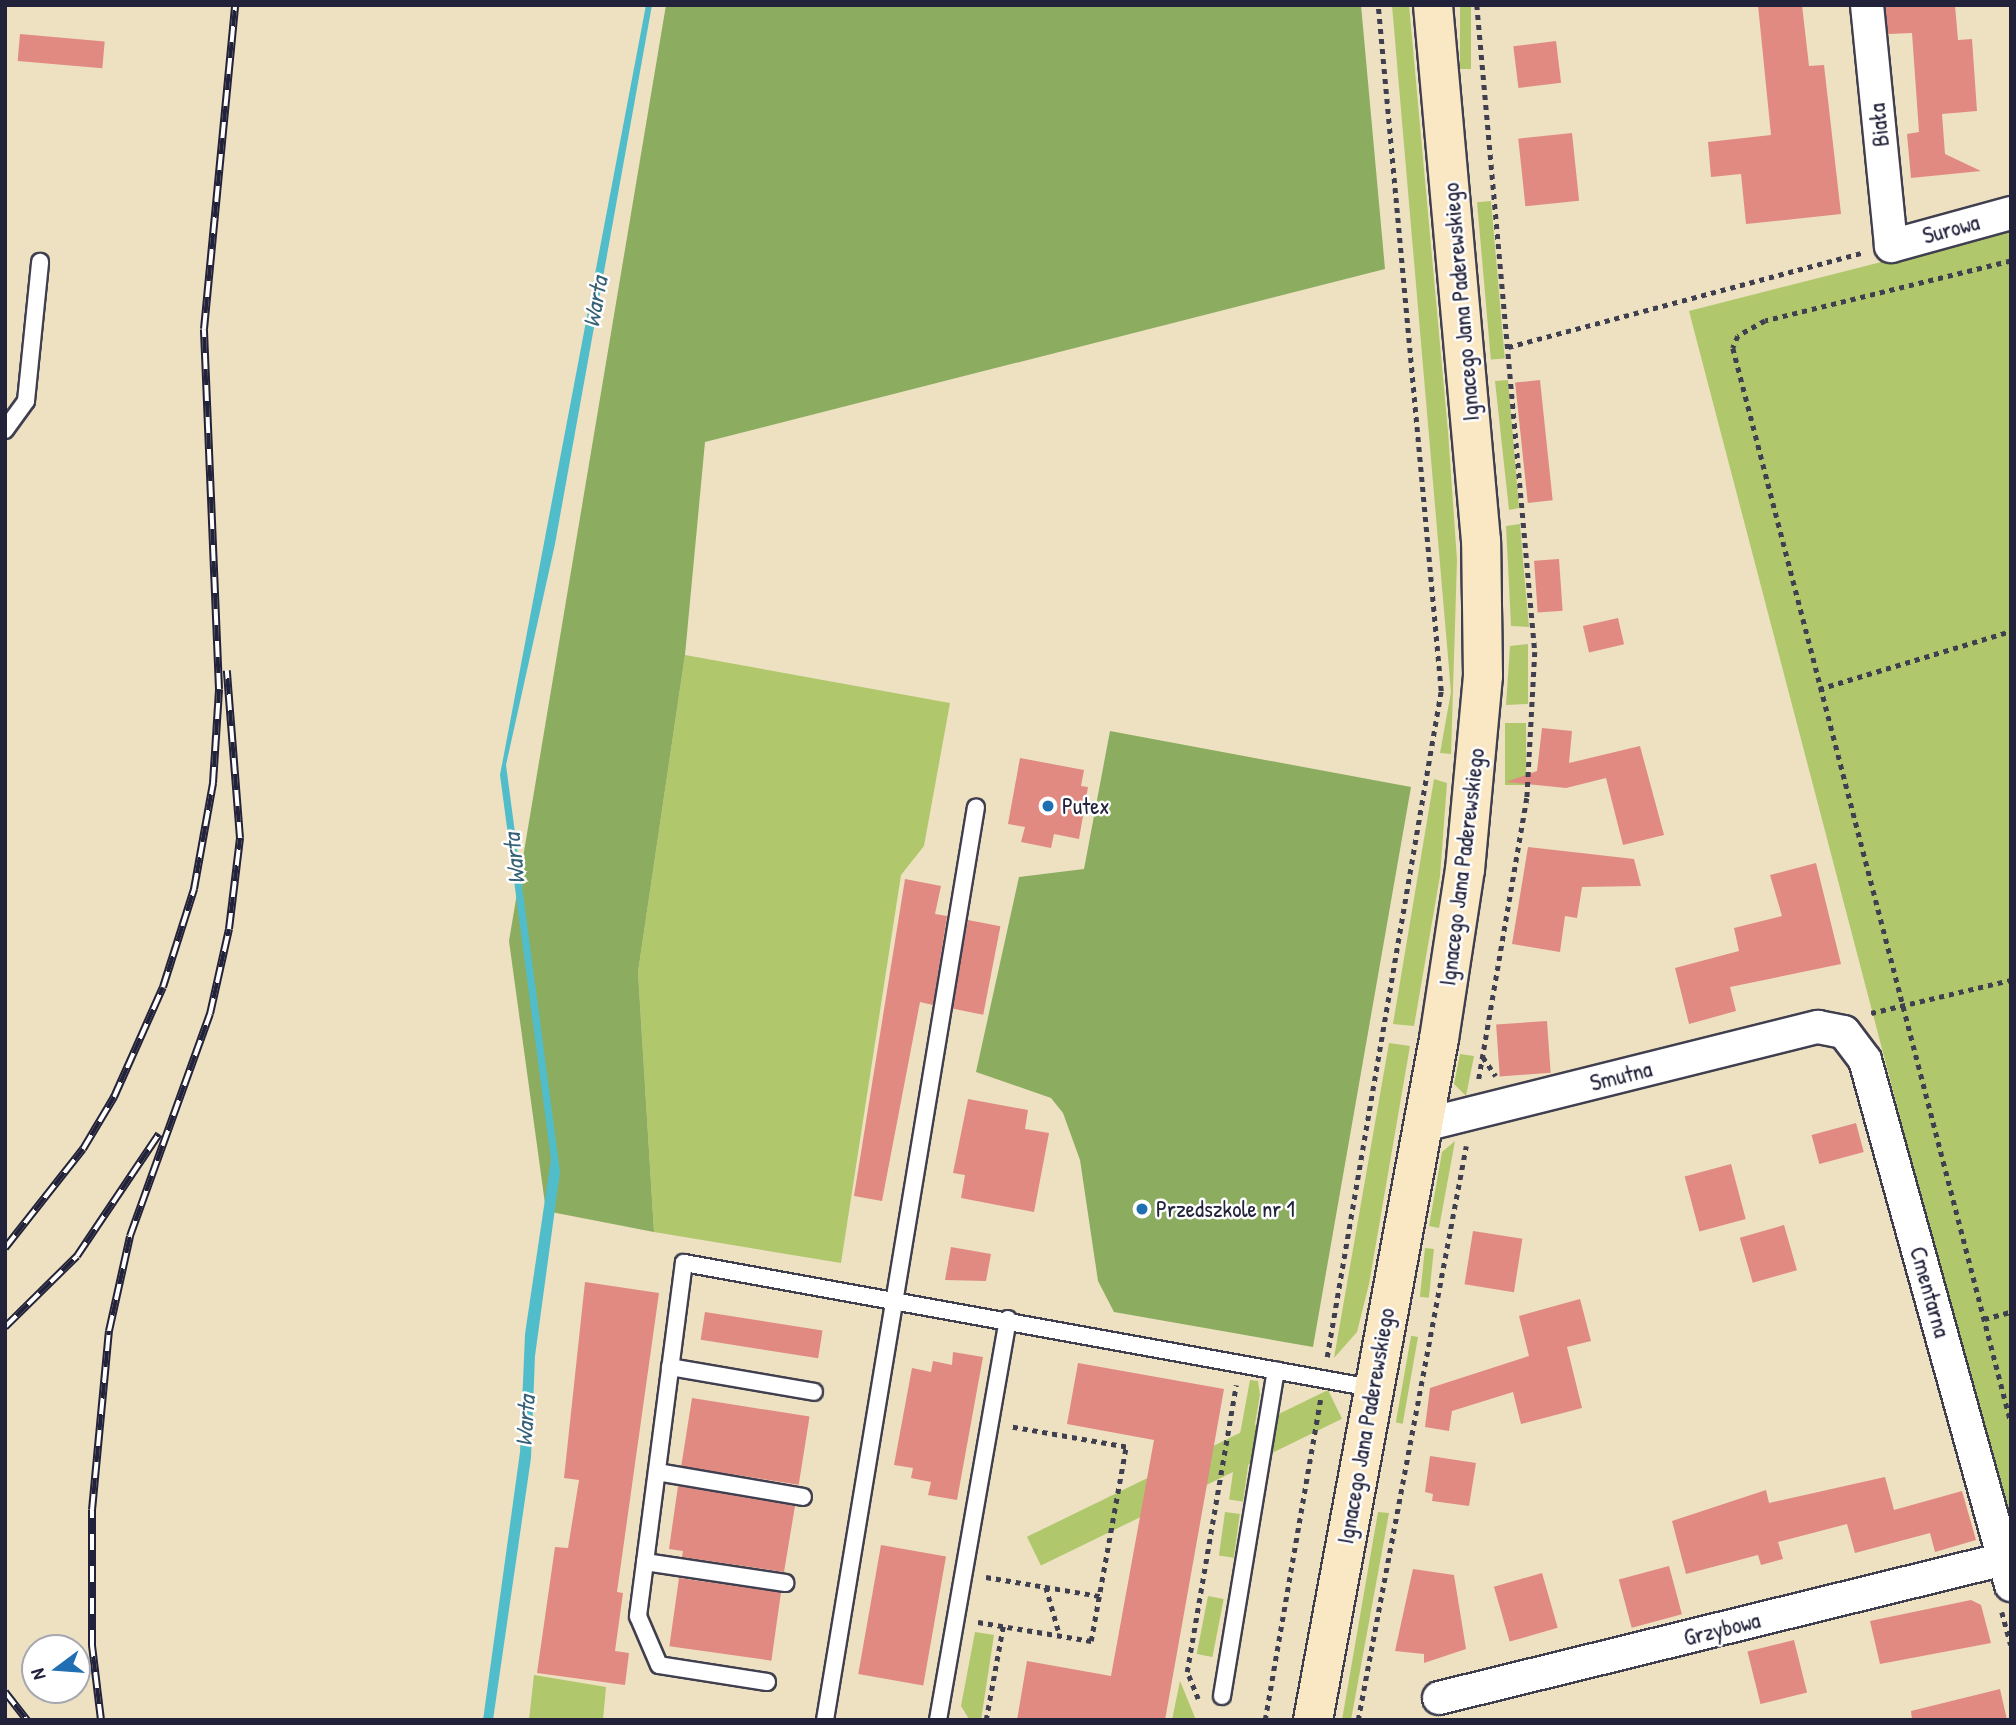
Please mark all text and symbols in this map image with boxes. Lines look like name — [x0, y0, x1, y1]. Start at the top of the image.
street label: Biała — [1863, 102, 1895, 148]
street label: Ignacego Jana Paderewskiego — [1437, 182, 1485, 422]
street label: Surowa — [1920, 208, 1982, 250]
water label: Warta — [576, 274, 614, 330]
street label: Ignacego Jana Paderewskiego — [1434, 747, 1490, 987]
place label: Putex — [1062, 792, 1110, 820]
marker: Putex — [1040, 798, 1056, 814]
water label: Warta — [497, 832, 531, 886]
street label: Smutna — [1587, 1055, 1655, 1097]
place label: Przedszkole nr 1 — [1156, 1195, 1295, 1223]
marker: Przedszkole nr 1 — [1134, 1201, 1150, 1217]
street label: Cmentarna — [1904, 1244, 1956, 1340]
street label: Ignacego Jana Paderewskiego — [1332, 1306, 1400, 1546]
water label: Warta — [509, 1395, 541, 1447]
street label: Grzybowa — [1681, 1606, 1763, 1652]
north arrow — [21, 1634, 91, 1704]
text: N — [24, 1666, 52, 1683]

